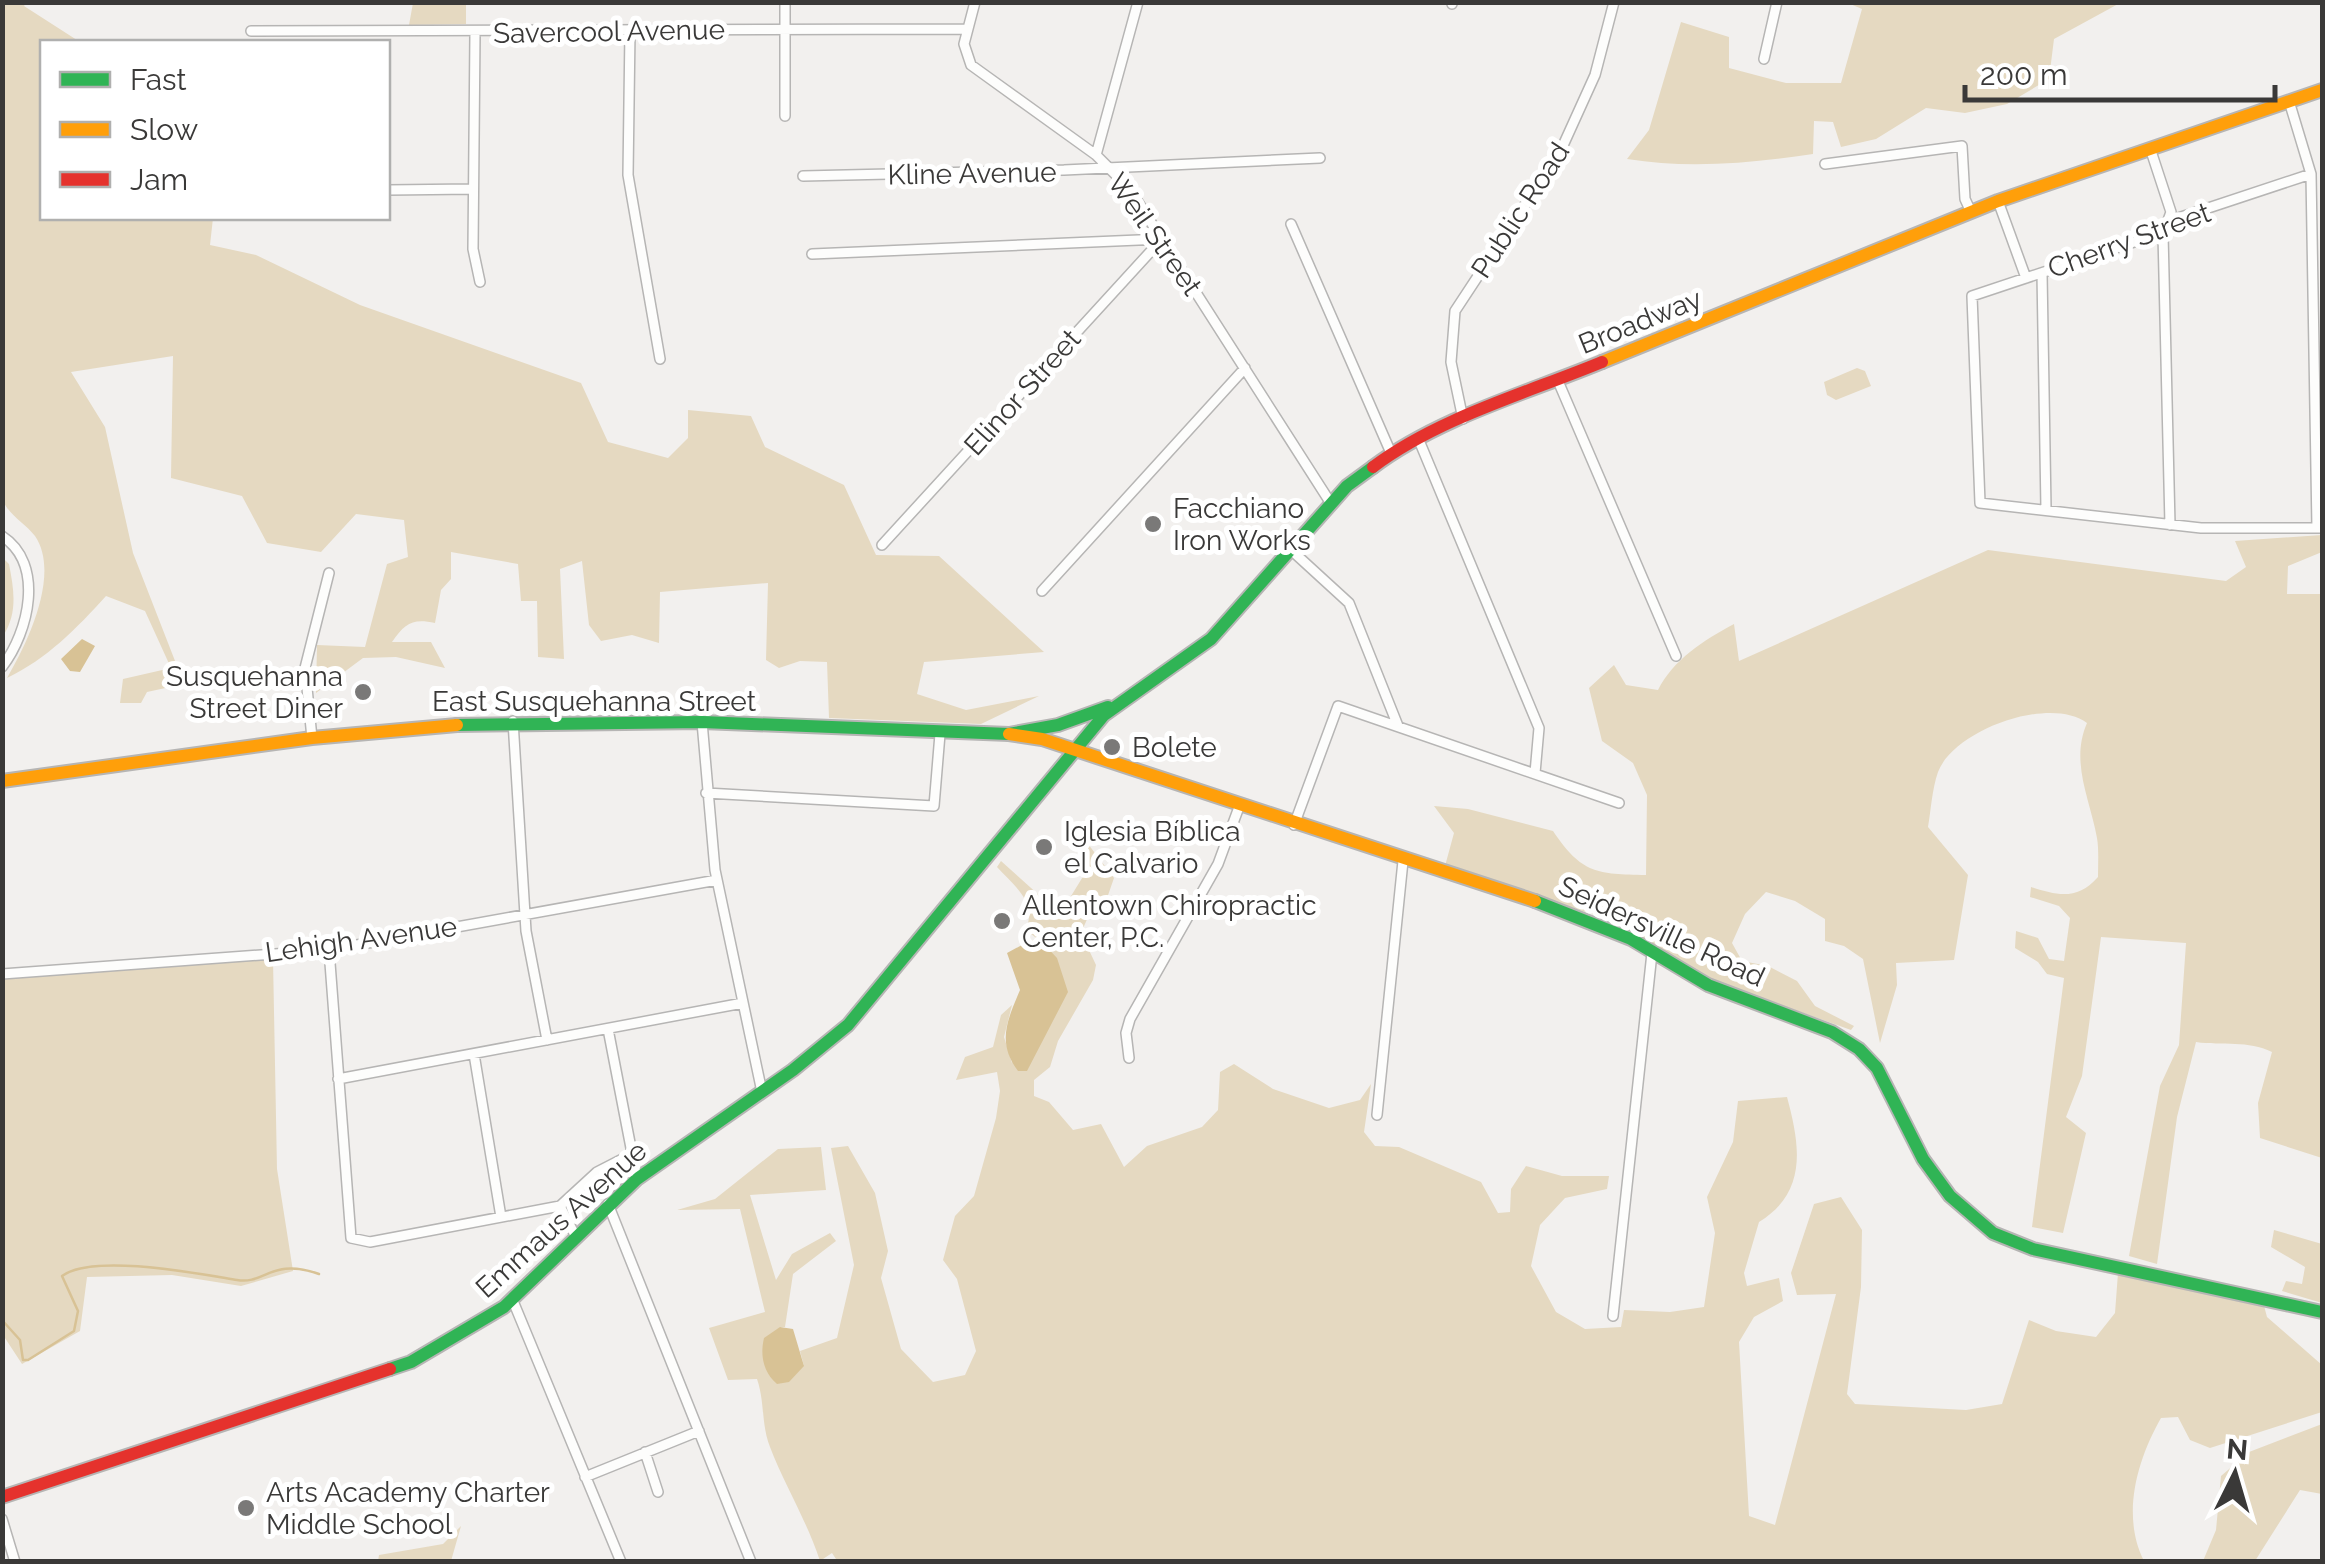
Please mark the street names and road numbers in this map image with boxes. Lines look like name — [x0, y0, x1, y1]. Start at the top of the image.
street label: Savercool Avenue — [493, 13, 725, 50]
street label: Public Road — [1464, 136, 1576, 284]
street label: Kline Avenue — [887, 156, 1057, 191]
street label: Weil Street — [1100, 167, 1209, 302]
street label: Cherry Street — [2043, 196, 2216, 285]
street label: Broadway — [1574, 282, 1707, 361]
street label: Elinor Street — [957, 322, 1088, 462]
street label: East Susquehanna Street — [432, 685, 757, 718]
street label: Seidersville Road — [1554, 869, 1770, 994]
street label: Lehigh Avenue — [263, 910, 459, 969]
street label: Emmaus Avenue — [469, 1134, 653, 1305]

